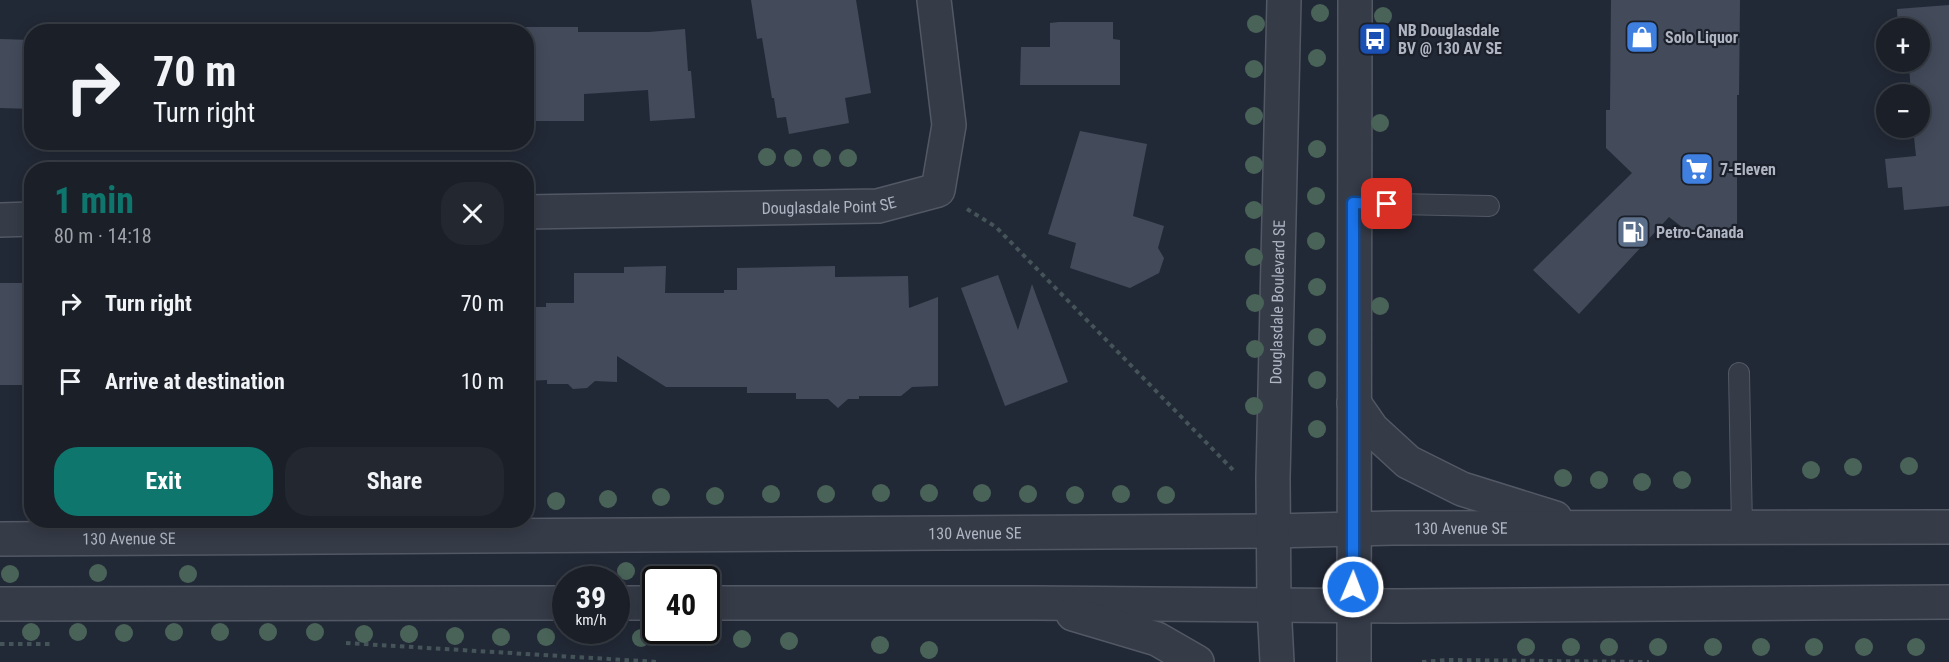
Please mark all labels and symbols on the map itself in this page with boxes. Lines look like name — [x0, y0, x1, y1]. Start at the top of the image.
shop icon: Solo Liquor — [1624, 19, 1660, 55]
bus stop icon: NB Douglasdale BV @ 130 AV SE — [1357, 21, 1393, 57]
place label: NB Douglasdale BV @ 130 AV SE — [1398, 21, 1502, 58]
place label: Solo Liquor — [1665, 28, 1738, 47]
supermarket icon: 7-Eleven — [1679, 151, 1715, 187]
place label: 7-Eleven — [1720, 160, 1776, 179]
pin — [1361, 178, 1412, 229]
street label: Douglasdale Point SE — [761, 193, 898, 218]
fuel station icon: Petro-Canada — [1615, 214, 1651, 250]
street label: Douglasdale Boulevard SE — [1266, 220, 1289, 385]
place label: Petro-Canada — [1656, 223, 1744, 242]
street label: 130 Avenue SE — [1414, 519, 1508, 538]
street label: 130 Avenue SE — [928, 524, 1022, 543]
street label: 130 Avenue SE — [82, 529, 176, 548]
position arrow — [1321, 555, 1385, 619]
speed limit sign: 40 — [642, 566, 720, 644]

